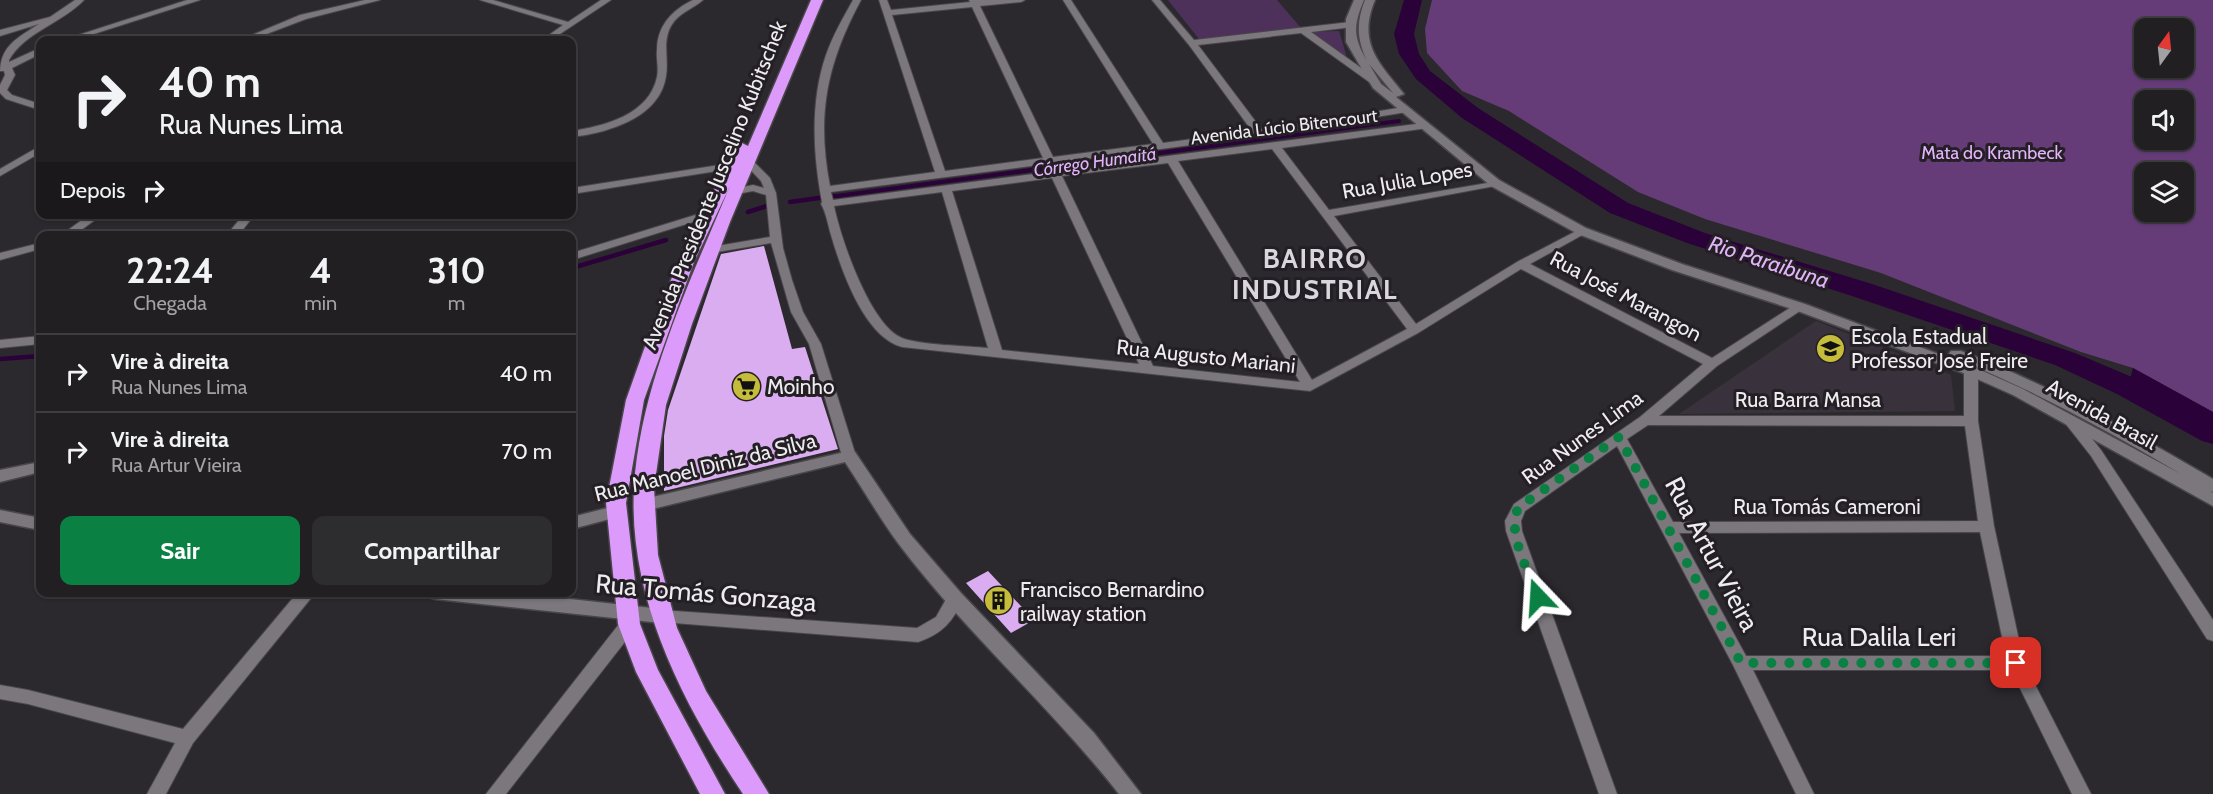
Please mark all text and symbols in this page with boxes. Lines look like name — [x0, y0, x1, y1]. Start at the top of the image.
street label: Avenida Presidente Juscelino Kubitschek — [636, 17, 792, 353]
north arrow — [2134, 18, 2194, 78]
map controls — [2134, 18, 2194, 222]
text: 40 m — [159, 56, 261, 108]
icon: right — [60, 60, 138, 138]
button: sound — [2134, 90, 2194, 150]
street label: Avenida Lúcio Bitencourt — [1189, 105, 1379, 149]
text: Rua Nunes Lima — [159, 108, 343, 141]
water label: Córrego Humaitá — [1032, 142, 1158, 182]
park label: Mata do Krambeck — [1921, 142, 2064, 164]
street label: Rua Julia Lopes — [1340, 156, 1474, 204]
button: layers — [2134, 162, 2194, 222]
icon: right — [137, 174, 170, 207]
text: Depois — [60, 177, 125, 204]
water label: Rio Paraibuna — [1705, 230, 1833, 294]
district label: BAIRRO INDUSTRIAL — [1232, 242, 1398, 306]
street label: Rua José Marangon — [1546, 246, 1706, 346]
text: 22:24 — [126, 248, 214, 292]
text: 4 — [310, 248, 332, 292]
text: 310 — [428, 248, 486, 292]
text: Chegada — [133, 291, 207, 315]
text: min — [304, 291, 337, 315]
text: m — [448, 291, 465, 315]
place label: Escola Estadual Professor José Freire — [1851, 324, 2028, 373]
school or university icon: Escola Estadual Professor José Freire — [1814, 332, 1846, 364]
street label: Rua Augusto Mariani — [1115, 334, 1297, 378]
text: Vire à direita — [111, 348, 229, 375]
icon: right — [60, 357, 93, 390]
text: 40 m — [500, 360, 552, 387]
supermarket icon: Moinho — [730, 370, 762, 402]
street label: Avenida Brasil — [2042, 373, 2162, 455]
place label: Moinho — [767, 374, 834, 399]
text: Rua Nunes Lima — [111, 375, 247, 399]
street label: Rua Nunes Lima — [1517, 385, 1647, 489]
street label: Rua Barra Mansa — [1735, 387, 1881, 412]
text: Vire à direita — [111, 426, 229, 453]
street label: Rua Manoel Diniz da Silva — [592, 427, 818, 507]
icon: right — [60, 435, 93, 468]
text: 70 m — [502, 438, 552, 465]
text: Rua Artur Vieira — [111, 453, 242, 477]
street label: Rua Artur Vieira — [1658, 471, 1766, 637]
street label: Rua Tomás Cameroni — [1733, 494, 1921, 519]
button: Sair — [60, 516, 300, 585]
button: Compartilhar — [312, 516, 552, 585]
position arrow — [1506, 565, 1570, 629]
street label: Rua Tomás Gonzaga — [594, 567, 818, 619]
place label: Francisco Bernardino railway station — [1020, 577, 1204, 626]
building icon: Francisco Bernardino railway station — [983, 585, 1015, 617]
street label: Rua Dalila Leri — [1802, 621, 1956, 653]
pin — [1990, 637, 2041, 688]
icon: arrive — [1999, 646, 2032, 679]

